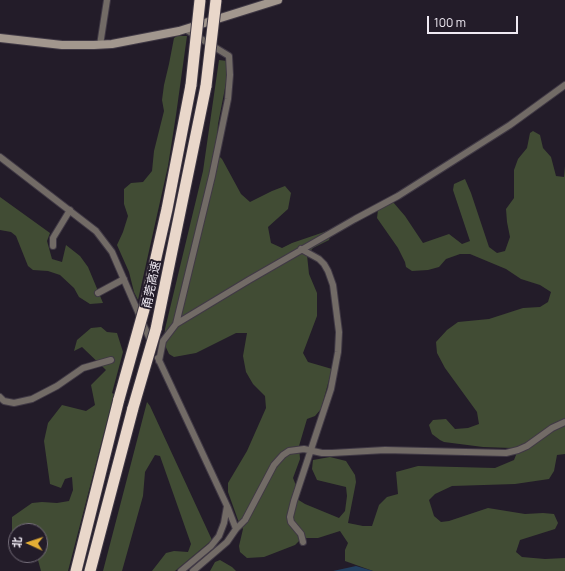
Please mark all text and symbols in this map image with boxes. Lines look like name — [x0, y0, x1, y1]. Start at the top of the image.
scale bar — [429, 8, 520, 34]
text: 100 m — [434, 14, 466, 31]
street label: 甬莞高速 — [140, 260, 164, 310]
north arrow — [8, 523, 48, 563]
text: 北 — [9, 537, 24, 548]

